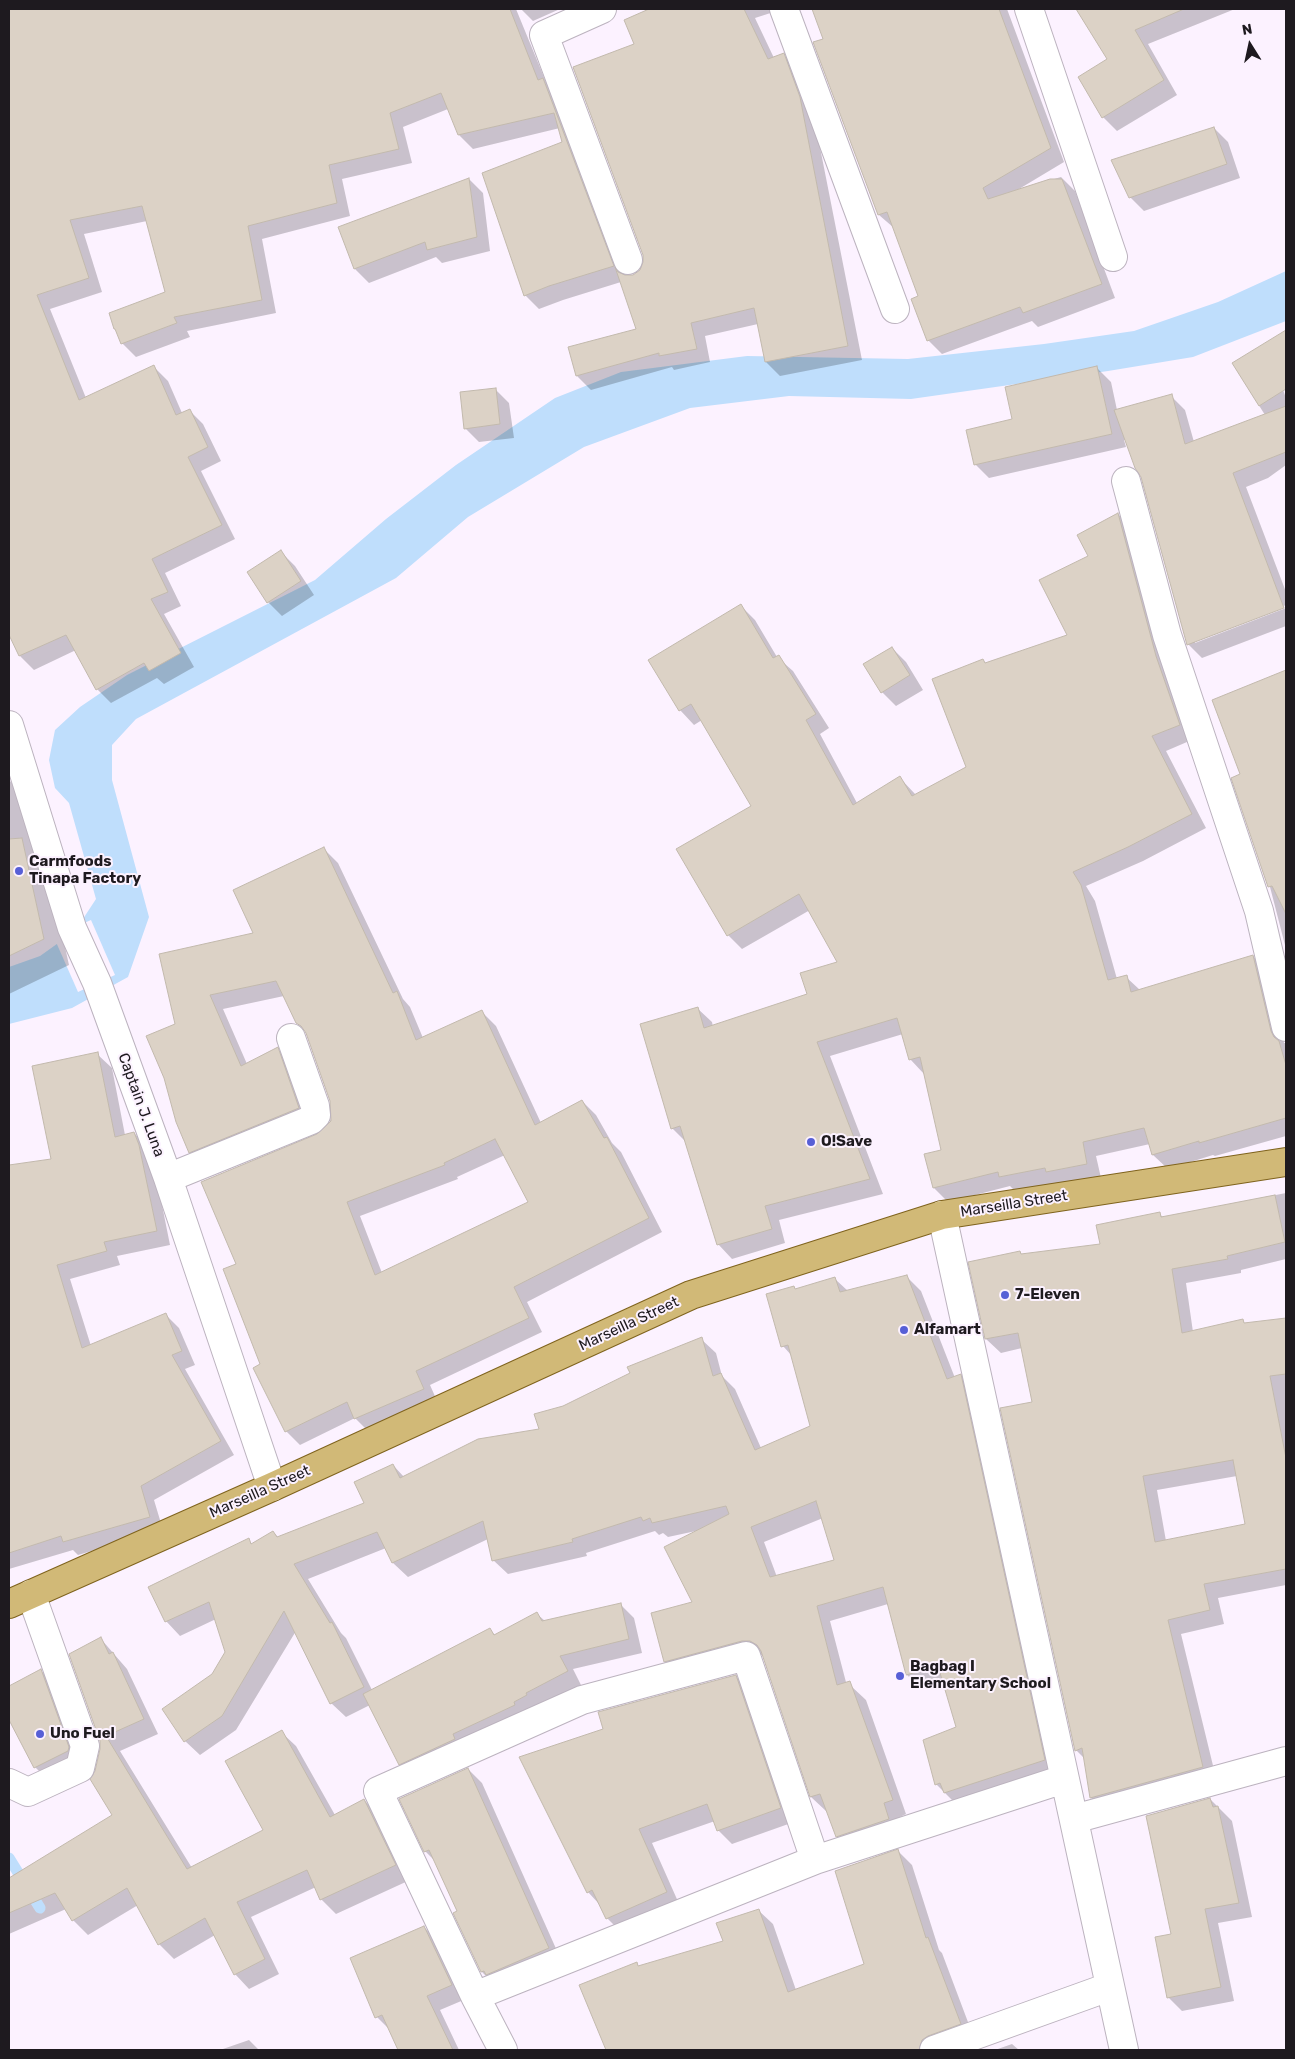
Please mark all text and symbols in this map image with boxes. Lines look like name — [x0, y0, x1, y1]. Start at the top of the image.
north arrow — [1225, 20, 1275, 70]
text: N — [1241, 20, 1254, 39]
place label: Carmfoods Tinapa Factory — [29, 853, 141, 888]
marker: Carmfoods Tinapa Factory — [13, 865, 25, 877]
street label: Captain J. Luna — [114, 1051, 168, 1159]
place label: O!Save — [821, 1133, 872, 1151]
marker: O!Save — [805, 1136, 817, 1148]
street label: Marseilla Street — [959, 1187, 1069, 1221]
place label: 7-Eleven — [1015, 1286, 1080, 1304]
marker: 7-Eleven — [999, 1289, 1011, 1301]
street label: Marseilla Street — [576, 1293, 682, 1355]
place label: Alfamart — [914, 1321, 981, 1339]
marker: Alfamart — [898, 1324, 910, 1336]
street label: Marseilla Street — [207, 1462, 313, 1522]
place label: Bagbag I Elementary School — [910, 1658, 1051, 1693]
marker: Bagbag I Elementary School — [894, 1670, 906, 1682]
place label: Uno Fuel — [50, 1725, 115, 1743]
marker: Uno Fuel — [34, 1728, 46, 1740]

